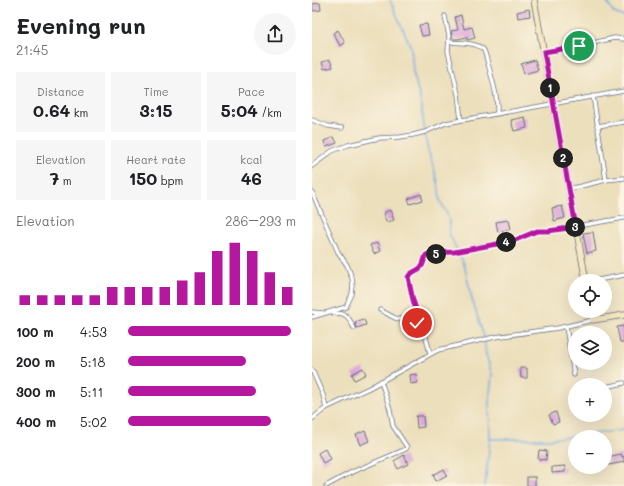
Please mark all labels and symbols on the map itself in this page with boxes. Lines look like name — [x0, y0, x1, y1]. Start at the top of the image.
pin — [562, 29, 596, 63]
pin: 1 — [540, 78, 560, 98]
pin: 2 — [553, 148, 573, 168]
pin: 3 — [565, 217, 585, 237]
pin: 4 — [496, 232, 516, 252]
pin: 5 — [426, 244, 446, 264]
pin — [400, 306, 434, 340]

